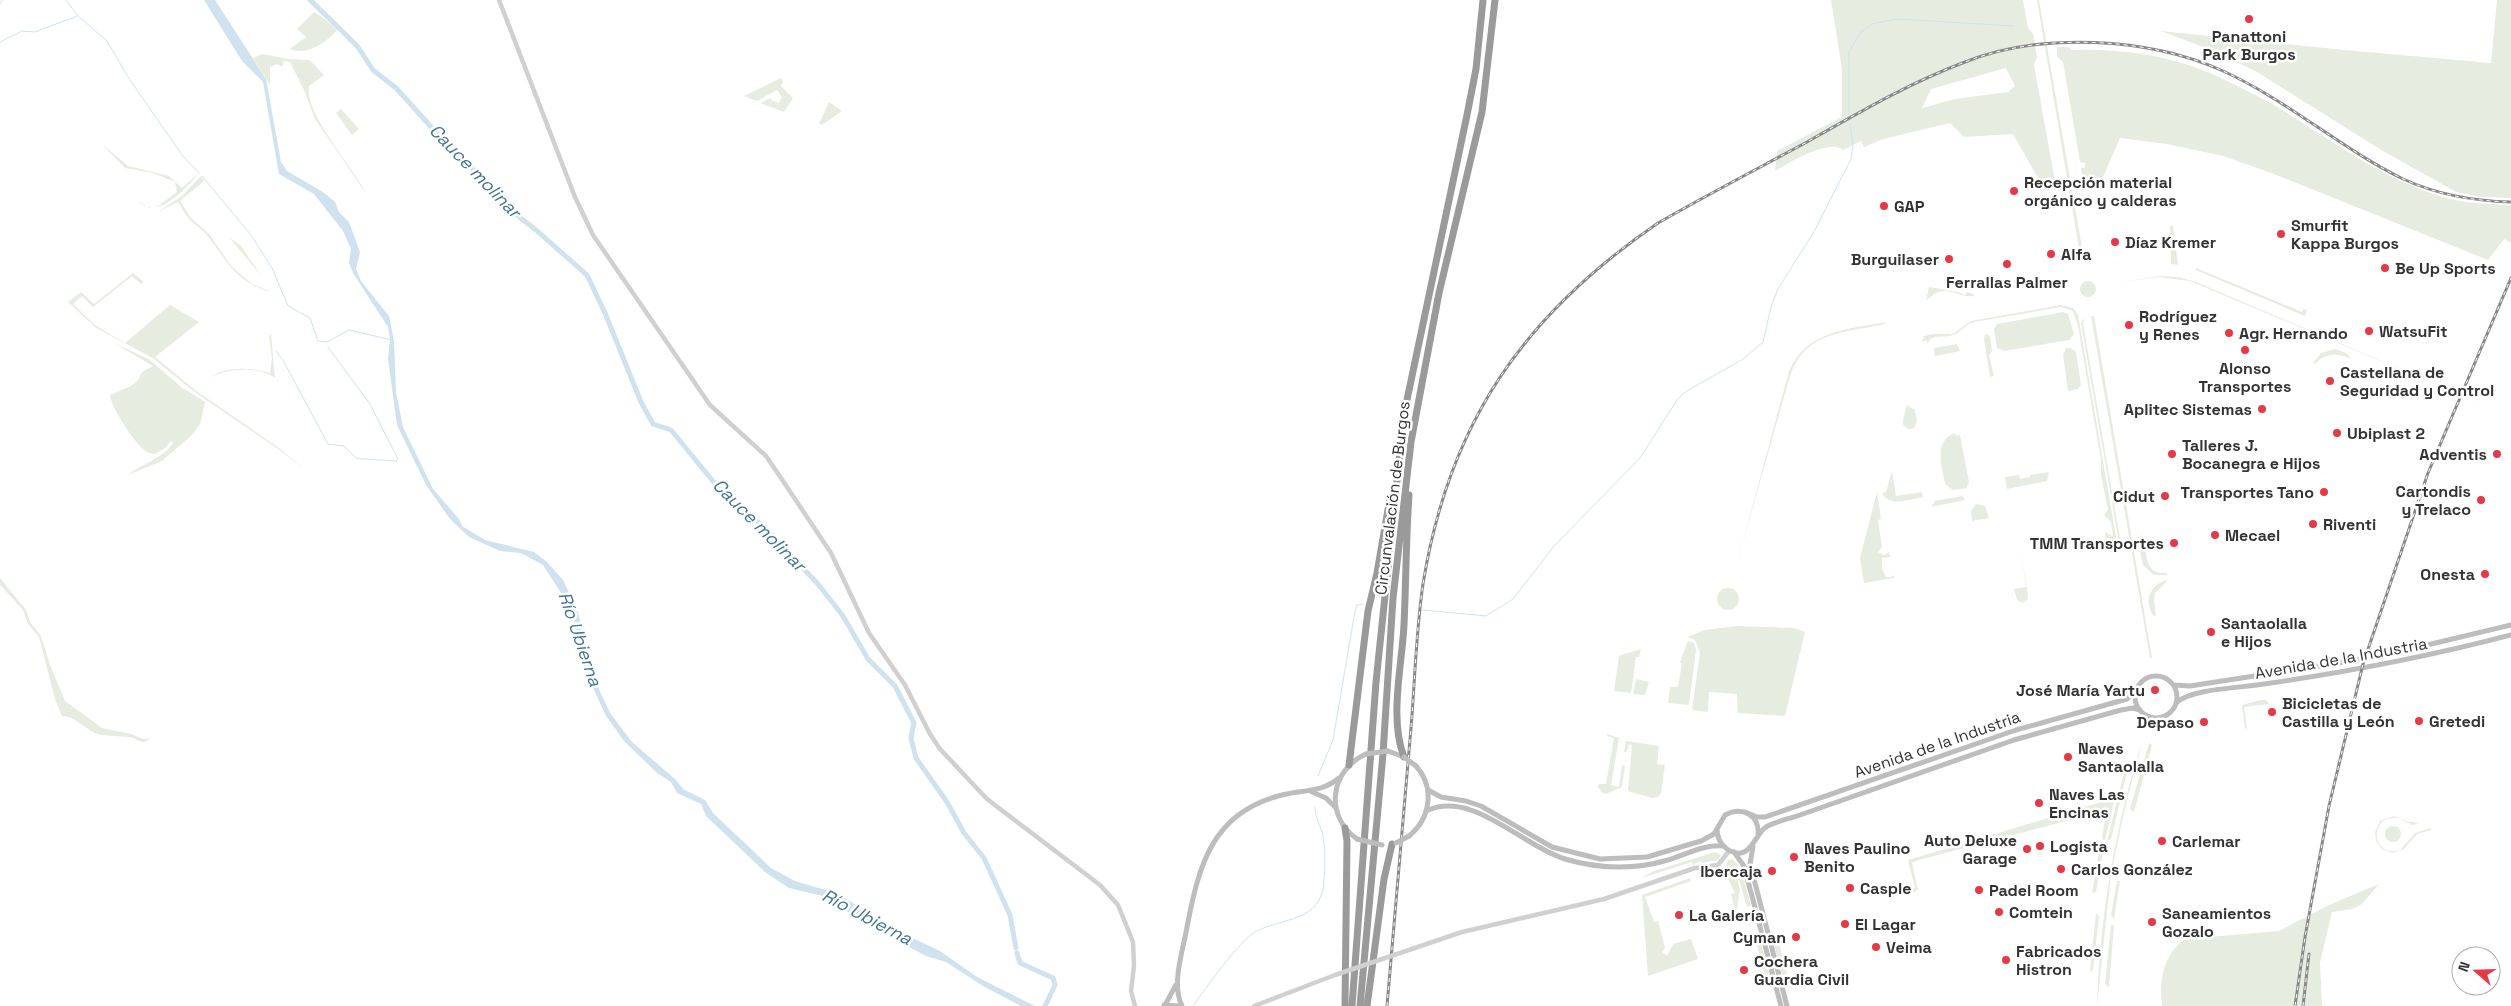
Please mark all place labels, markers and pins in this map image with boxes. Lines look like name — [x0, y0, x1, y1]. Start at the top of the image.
marker: Panattoni Park Burgos — [2243, 13, 2255, 25]
place label: Panattoni Park Burgos — [2202, 26, 2296, 65]
place label: Recepción material orgánico y calderas — [2024, 172, 2177, 211]
marker: Recepción material orgánico y calderas — [2008, 185, 2020, 197]
place label: GAP — [1894, 196, 1925, 217]
marker: GAP — [1878, 200, 1890, 212]
place label: Smurfit Kappa Burgos — [2291, 215, 2399, 254]
marker: Smurfit Kappa Burgos — [2275, 228, 2287, 240]
place label: Díaz Kremer — [2125, 232, 2216, 253]
marker: Díaz Kremer — [2109, 236, 2121, 248]
place label: Alfa — [2061, 244, 2092, 265]
marker: Alfa — [2045, 248, 2057, 260]
place label: Burguilaser — [1851, 249, 1939, 270]
marker: Burguilaser — [1943, 253, 1955, 265]
marker: Ferrallas Palmer — [2001, 258, 2013, 270]
place label: Be Up Sports — [2395, 258, 2496, 279]
marker: Be Up Sports — [2379, 262, 2391, 274]
place label: Ferrallas Palmer — [1946, 272, 2068, 293]
place label: Rodríguez y Renes — [2139, 306, 2217, 345]
marker: Rodríguez y Renes — [2123, 319, 2135, 331]
place label: WatsuFit — [2379, 321, 2448, 342]
place label: Agr. Hernando — [2239, 323, 2348, 344]
marker: WatsuFit — [2363, 325, 2375, 337]
marker: Agr. Hernando — [2223, 327, 2235, 339]
marker: Alonso Transportes — [2239, 344, 2251, 356]
place label: Alonso Transportes — [2199, 358, 2291, 397]
place label: Castellana de Seguridad y Control — [2340, 362, 2494, 401]
marker: Castellana de Seguridad y Control — [2324, 375, 2336, 387]
place label: Aplitec Sistemas — [2124, 399, 2252, 420]
marker: Aplitec Sistemas — [2256, 403, 2268, 415]
place label: Ubiplast 2 — [2347, 423, 2425, 444]
marker: Ubiplast 2 — [2331, 427, 2343, 439]
place label: Talleres J. Bocanegra e Hijos — [2182, 435, 2320, 474]
place label: Adventis — [2419, 444, 2487, 465]
marker: Talleres J. Bocanegra e Hijos — [2166, 448, 2178, 460]
marker: Adventis — [2491, 448, 2503, 460]
place label: Cartondis y Trelaco — [2396, 481, 2471, 520]
place label: Transportes Tano — [2181, 482, 2314, 503]
place label: Cidut — [2113, 486, 2155, 507]
marker: Transportes Tano — [2318, 486, 2330, 498]
marker: Cidut — [2159, 490, 2171, 502]
marker: Cartondis y Trelaco — [2475, 494, 2487, 506]
place label: Riventi — [2323, 514, 2376, 535]
marker: Riventi — [2307, 518, 2319, 530]
place label: Mecael — [2225, 525, 2280, 546]
marker: Mecael — [2209, 529, 2221, 541]
place label: TMM Transportes — [2030, 533, 2164, 554]
marker: TMM Transportes — [2168, 537, 2180, 549]
place label: Onesta — [2420, 564, 2475, 585]
marker: Onesta — [2479, 568, 2491, 580]
place label: Santaolalla e Hijos — [2221, 613, 2307, 652]
marker: Santaolalla e Hijos — [2205, 626, 2217, 638]
place label: José María Yartu — [2016, 680, 2145, 701]
marker: José María Yartu — [2149, 684, 2161, 696]
place label: Bicicletas de Castilla y León — [2282, 693, 2395, 732]
marker: Bicicletas de Castilla y León — [2266, 706, 2278, 718]
place label: Gretedi — [2429, 711, 2485, 732]
place label: Depaso — [2137, 712, 2194, 733]
marker: Gretedi — [2413, 715, 2425, 727]
marker: Depaso — [2198, 716, 2210, 728]
place label: Naves Santaolalla — [2078, 738, 2164, 777]
marker: Naves Santaolalla — [2062, 751, 2074, 763]
place label: Naves Las Encinas — [2049, 784, 2125, 823]
marker: Naves Las Encinas — [2033, 797, 2045, 809]
place label: Auto Deluxe Garage — [1924, 830, 2017, 869]
place label: Carlemar — [2172, 831, 2241, 852]
marker: Carlemar — [2156, 835, 2168, 847]
place label: Logista — [2050, 836, 2108, 857]
place label: Naves Paulino Benito — [1804, 838, 1910, 877]
marker: Logista — [2034, 840, 2046, 852]
marker: Auto Deluxe Garage — [2021, 843, 2033, 855]
marker: Naves Paulino Benito — [1788, 851, 1800, 863]
place label: Carlos González — [2071, 859, 2193, 880]
place label: Ibercaja — [1700, 861, 1762, 882]
marker: Carlos González — [2055, 863, 2067, 875]
marker: Ibercaja — [1766, 865, 1778, 877]
place label: Casple — [1860, 878, 1912, 899]
place label: Padel Room — [1989, 880, 2079, 901]
marker: Casple — [1844, 882, 1856, 894]
marker: Padel Room — [1973, 884, 1985, 896]
place label: Comtein — [2009, 902, 2073, 923]
place label: Saneamientos Gozalo — [2162, 903, 2271, 942]
place label: La Galería — [1689, 905, 1764, 926]
marker: Comtein — [1993, 906, 2005, 918]
marker: La Galería — [1673, 909, 1685, 921]
place label: El Lagar — [1855, 914, 1916, 935]
marker: Saneamientos Gozalo — [2146, 916, 2158, 928]
marker: El Lagar — [1839, 918, 1851, 930]
place label: Cyman — [1733, 927, 1786, 948]
marker: Cyman — [1790, 931, 1802, 943]
place label: Veima — [1886, 937, 1932, 958]
marker: Veima — [1870, 941, 1882, 953]
place label: Fabricados Histron — [2016, 941, 2101, 980]
place label: Cochera Guardia Civil — [1754, 951, 1849, 990]
marker: Fabricados Histron — [2000, 954, 2012, 966]
marker: Cochera Guardia Civil — [1738, 964, 1750, 976]

